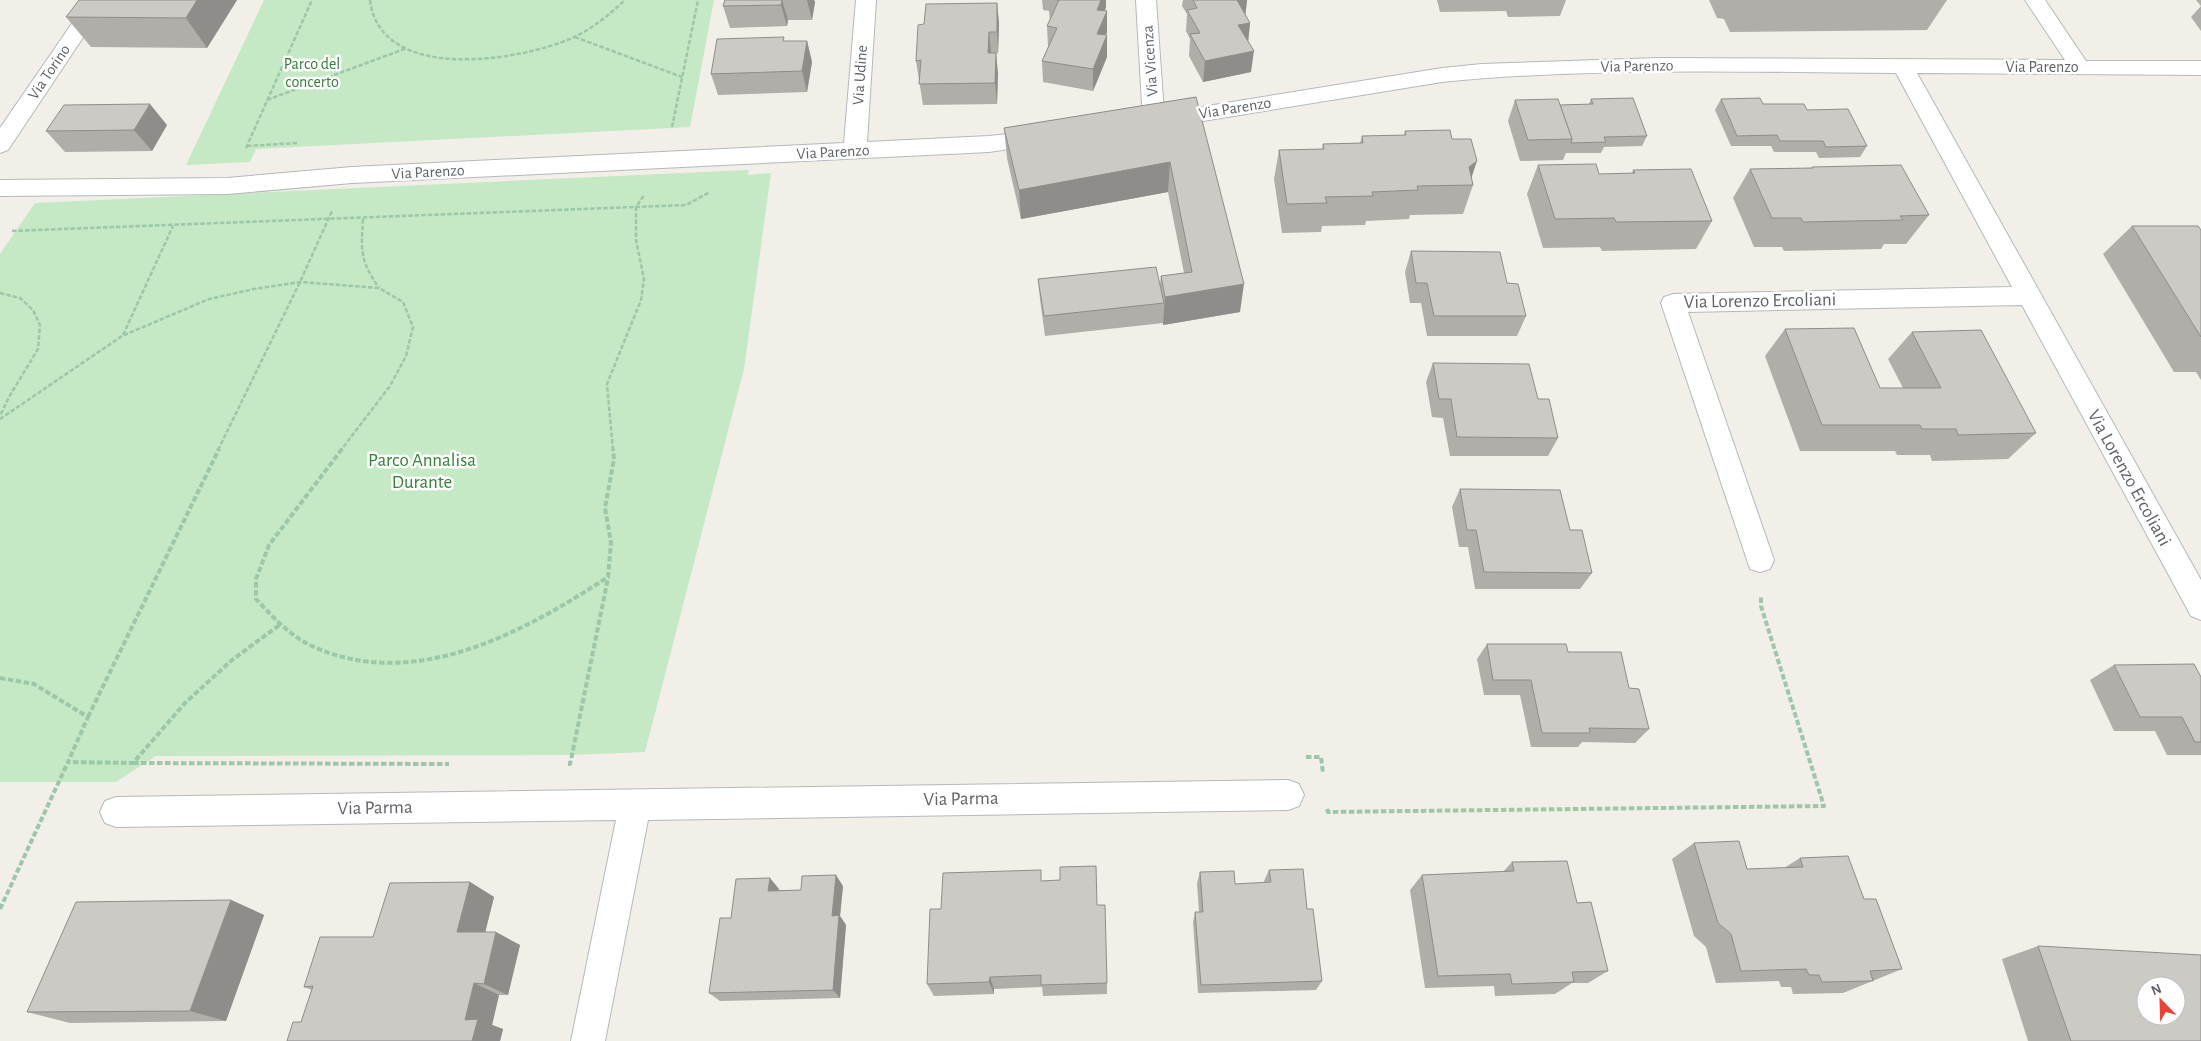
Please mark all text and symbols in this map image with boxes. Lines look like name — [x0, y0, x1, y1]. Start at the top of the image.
street label: Via Vicenza — [1140, 25, 1160, 97]
street label: Via Torino — [25, 41, 73, 102]
street label: Via Udine — [850, 44, 870, 106]
park label: Parco del concerto — [284, 56, 340, 90]
street label: Via Parenzo — [1600, 57, 1674, 75]
street label: Via Parenzo — [2005, 59, 2079, 75]
street label: Via Parenzo — [1198, 94, 1272, 122]
street label: Via Parenzo — [796, 142, 870, 162]
street label: Via Parenzo — [391, 162, 465, 182]
street label: Via Lorenzo Ercoliani — [1683, 290, 1837, 312]
street label: Via Lorenzo Ercoliani — [2084, 407, 2174, 549]
park label: Parco Annalisa Durante — [368, 451, 476, 492]
street label: Via Parma — [923, 789, 999, 809]
street label: Via Parma — [337, 798, 413, 818]
north arrow — [2136, 976, 2186, 1026]
text: N — [2149, 982, 2164, 998]

